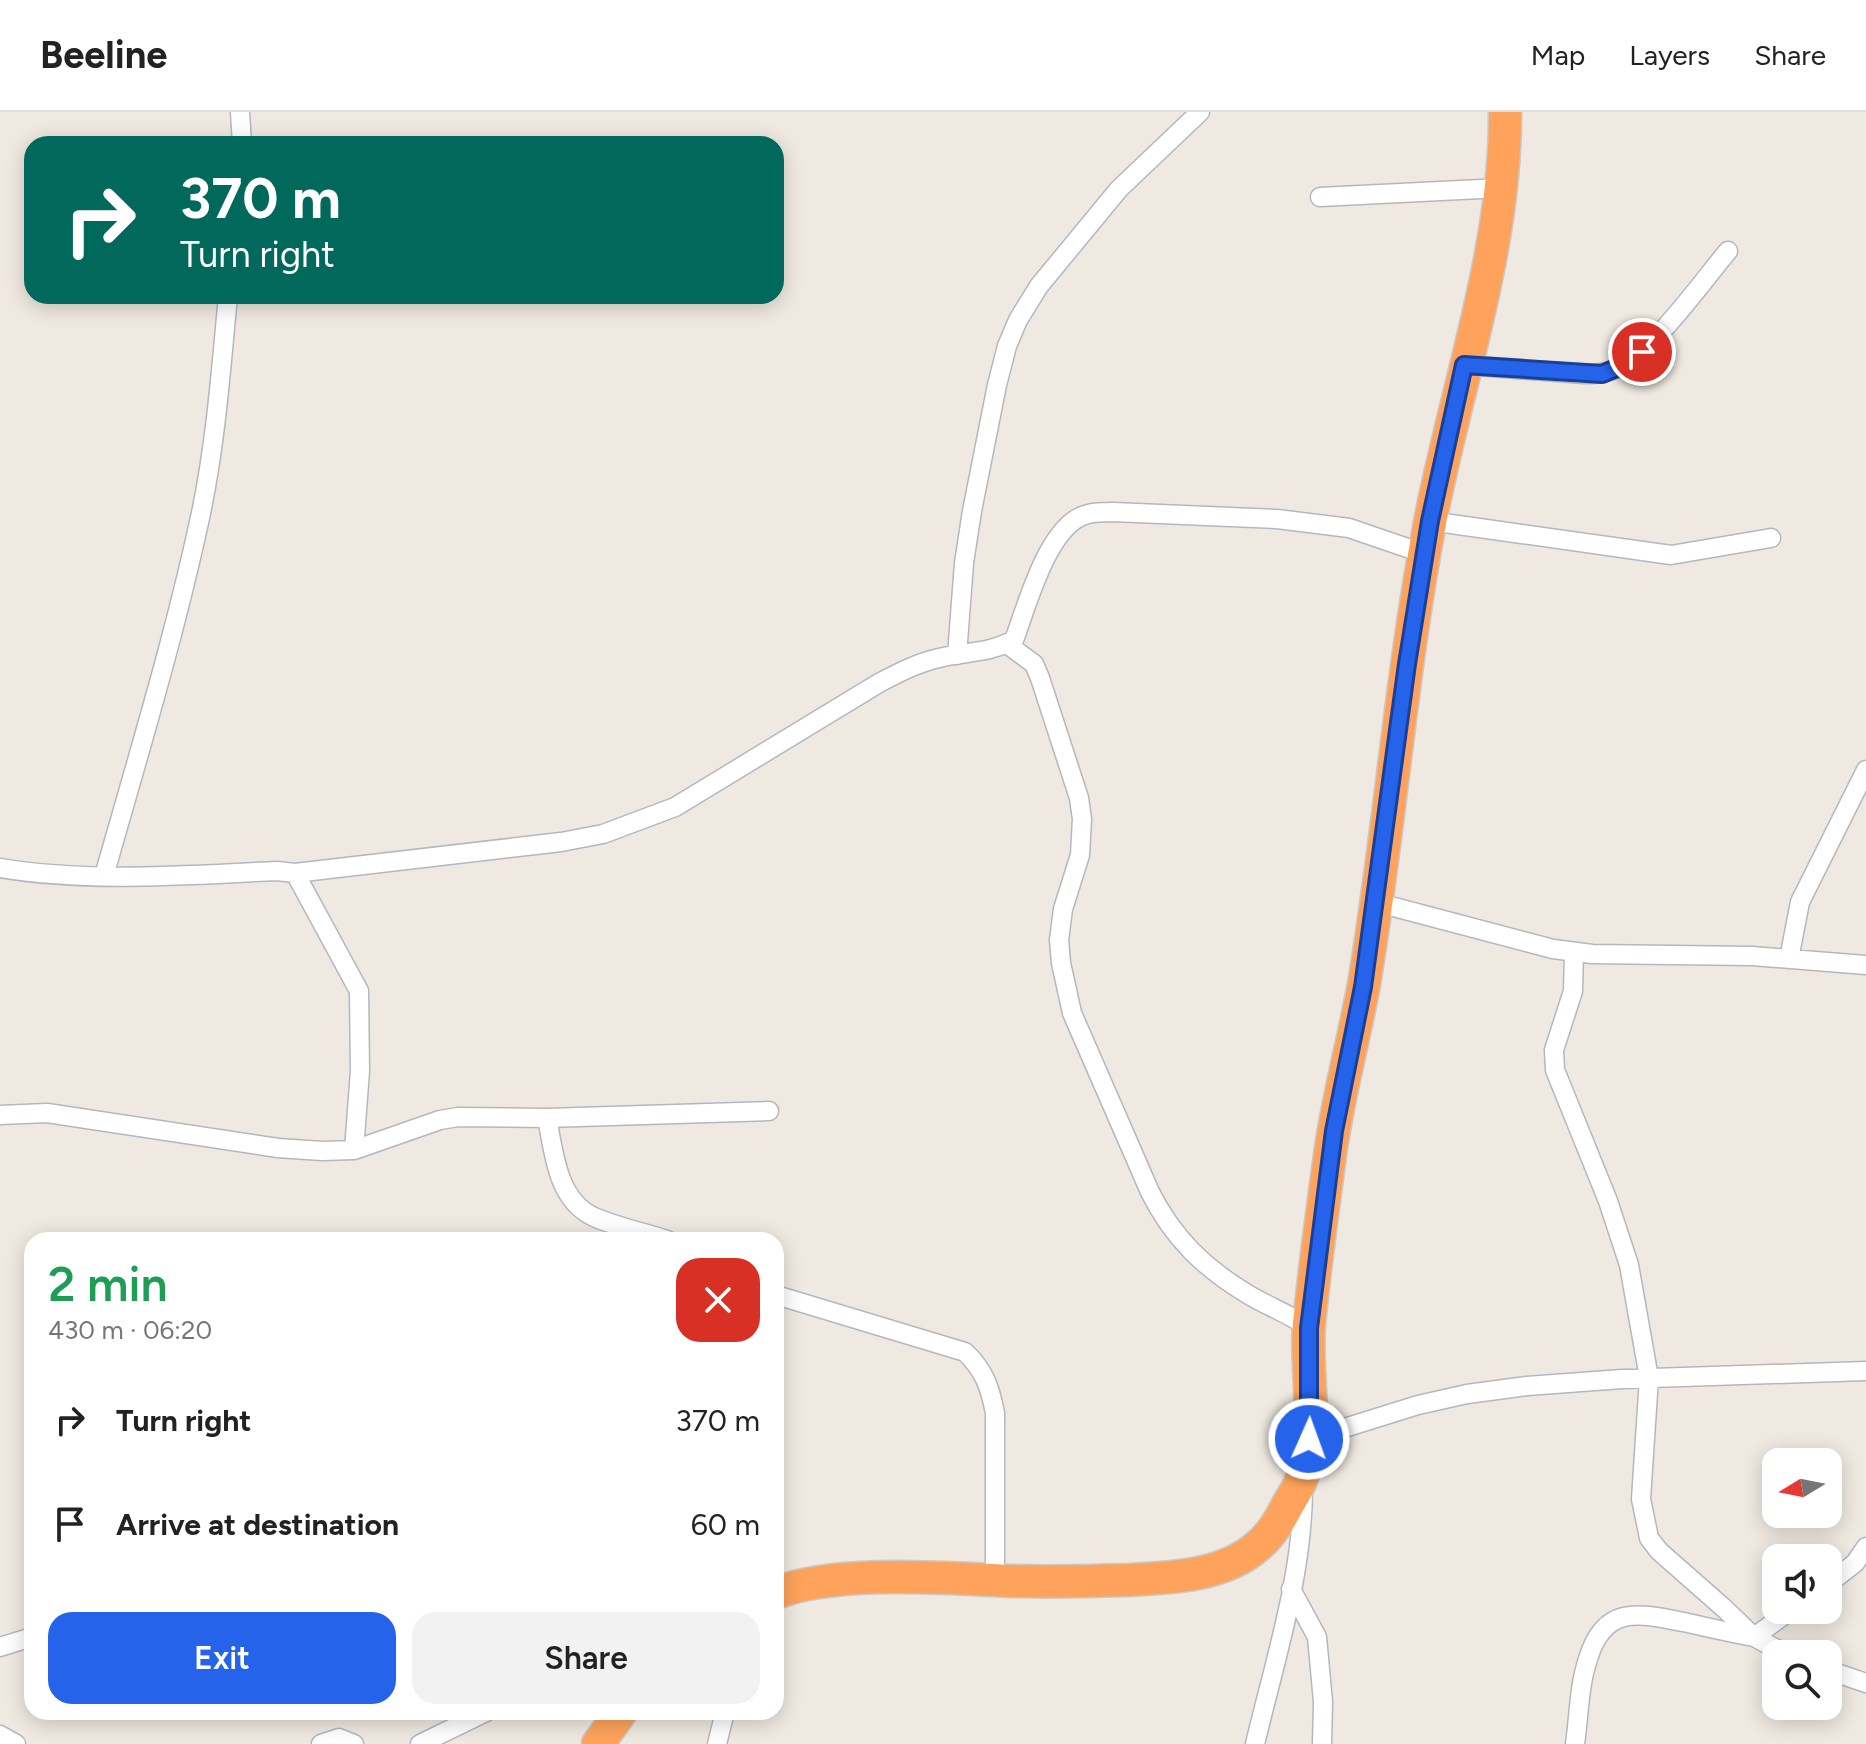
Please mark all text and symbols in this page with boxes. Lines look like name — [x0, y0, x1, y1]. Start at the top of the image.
text: Beeline — [40, 32, 167, 78]
text: Map — [1531, 38, 1585, 72]
text: Layers — [1629, 38, 1710, 72]
text: Share — [1754, 38, 1826, 72]
text: 370 m — [180, 165, 341, 232]
icon: right — [48, 168, 152, 272]
text: Turn right — [180, 233, 335, 276]
pin — [1608, 318, 1676, 386]
icon: arrive — [1620, 330, 1664, 374]
text: 2 min — [48, 1255, 168, 1313]
button: close — [676, 1258, 760, 1342]
text: 430 m · 06:20 — [48, 1314, 212, 1346]
position arrow — [1267, 1397, 1351, 1481]
icon: right — [48, 1398, 92, 1442]
text: Turn right — [116, 1402, 251, 1439]
text: 370 m — [675, 1402, 760, 1439]
north arrow — [1762, 1448, 1842, 1528]
map controls — [1762, 1448, 1842, 1720]
icon: arrive — [48, 1502, 92, 1546]
text: Arrive at destination — [116, 1506, 399, 1543]
text: 60 m — [691, 1506, 760, 1543]
button: sound — [1762, 1544, 1842, 1624]
button: Exit — [48, 1612, 396, 1704]
button: Share — [412, 1612, 760, 1704]
button: search — [1762, 1640, 1842, 1720]

